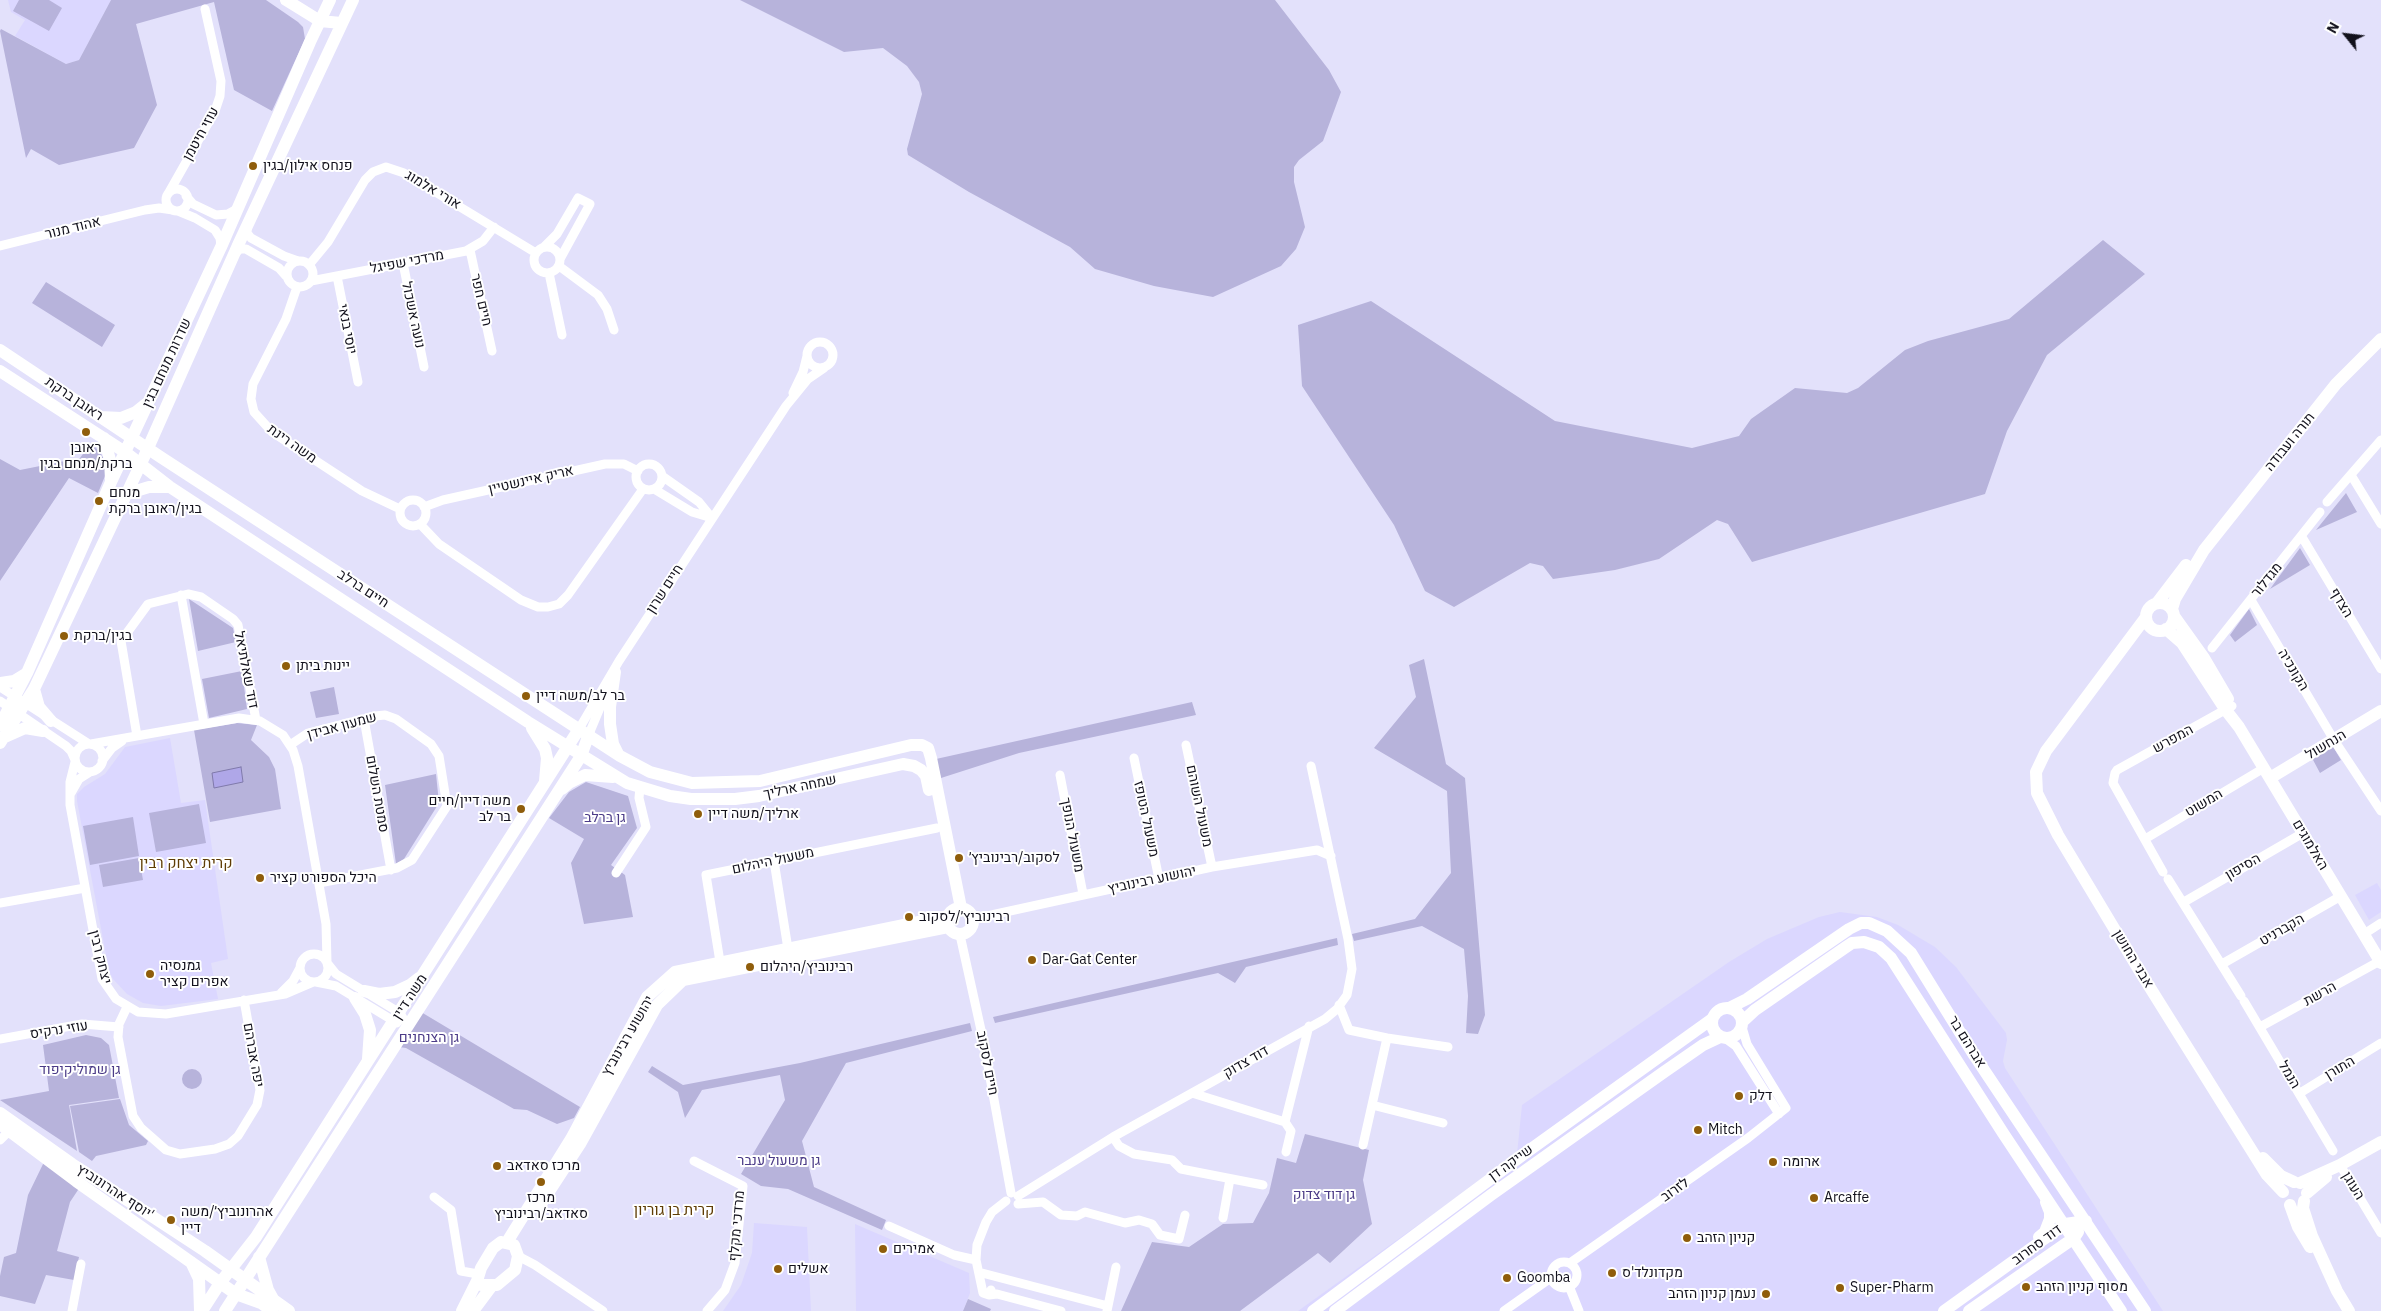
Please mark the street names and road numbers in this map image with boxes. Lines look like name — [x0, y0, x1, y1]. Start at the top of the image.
street label: עוזי חיטמן — [179, 104, 223, 164]
street label: אורי אלמוג — [402, 167, 464, 213]
street label: אהוד מנור — [43, 213, 103, 243]
street label: מרדכי שפיגל — [369, 247, 445, 277]
street label: חיים חפר — [467, 272, 495, 328]
street label: נועה אשכול — [398, 280, 428, 350]
street label: יוסי בנאי — [334, 303, 360, 355]
street label: שדרות מנחם בגין — [139, 315, 195, 411]
street label: ראובן ברקת — [42, 373, 106, 425]
street label: תורה ועבודה — [2261, 409, 2319, 475]
street label: משה רינת — [264, 421, 320, 467]
street label: אריק איינשטיין — [487, 462, 575, 498]
street label: מגדלור — [2248, 559, 2286, 601]
street label: חיים שרון — [643, 561, 687, 617]
street label: חיים ברלב — [334, 566, 392, 612]
street label: הצדף — [2326, 585, 2356, 621]
street label: דוד שאלתיאל — [230, 630, 262, 710]
street label: הקונכיה — [2274, 646, 2312, 694]
street label: שמעון אבידן — [305, 709, 379, 743]
street label: המפרש — [2150, 721, 2196, 757]
street label: הנחשול — [2303, 726, 2349, 764]
street label: סמטת השלום — [362, 754, 392, 834]
street label: משעול השוהם — [1182, 764, 1216, 848]
street label: שמחה ארליך — [762, 771, 838, 803]
street label: משעול הטופז — [1130, 779, 1162, 859]
street label: המשוט — [2182, 785, 2226, 821]
street label: משעול הנופך — [1057, 796, 1087, 874]
street label: האלמוגים — [2288, 817, 2332, 873]
street label: משעול היהלום — [730, 844, 816, 878]
street label: הסיפון — [2222, 850, 2264, 884]
street label: יהושוע רבינוביץ — [1106, 862, 1198, 898]
street label: הקברניט — [2257, 910, 2307, 950]
street label: אבני החושן — [2109, 927, 2157, 991]
street label: יצחק רבין — [85, 928, 115, 986]
street label: משה דיין — [389, 971, 431, 1023]
street label: הרשת — [2301, 978, 2339, 1010]
street label: יהושוע רבינוביץ — [598, 993, 658, 1079]
street label: אברהם בר — [1945, 1013, 1989, 1071]
street label: עוזי נרקיס — [29, 1017, 89, 1043]
street label: יפה אברהם — [239, 1022, 267, 1088]
street label: חיים לסקוב — [973, 1029, 1001, 1097]
street label: דוד צדוק — [1220, 1042, 1272, 1082]
street label: התורן — [2322, 1053, 2358, 1083]
street label: הנמל — [2274, 1058, 2304, 1092]
street label: שייקה דן — [1485, 1141, 1537, 1185]
street label: יוסף אהרונוביץ' — [73, 1161, 157, 1223]
street label: העוגן — [2338, 1169, 2368, 1203]
street label: לזרוב — [1658, 1174, 1692, 1206]
street label: מרדכי מקלף — [726, 1190, 748, 1262]
street label: דוד סחרוב — [2009, 1221, 2065, 1269]

